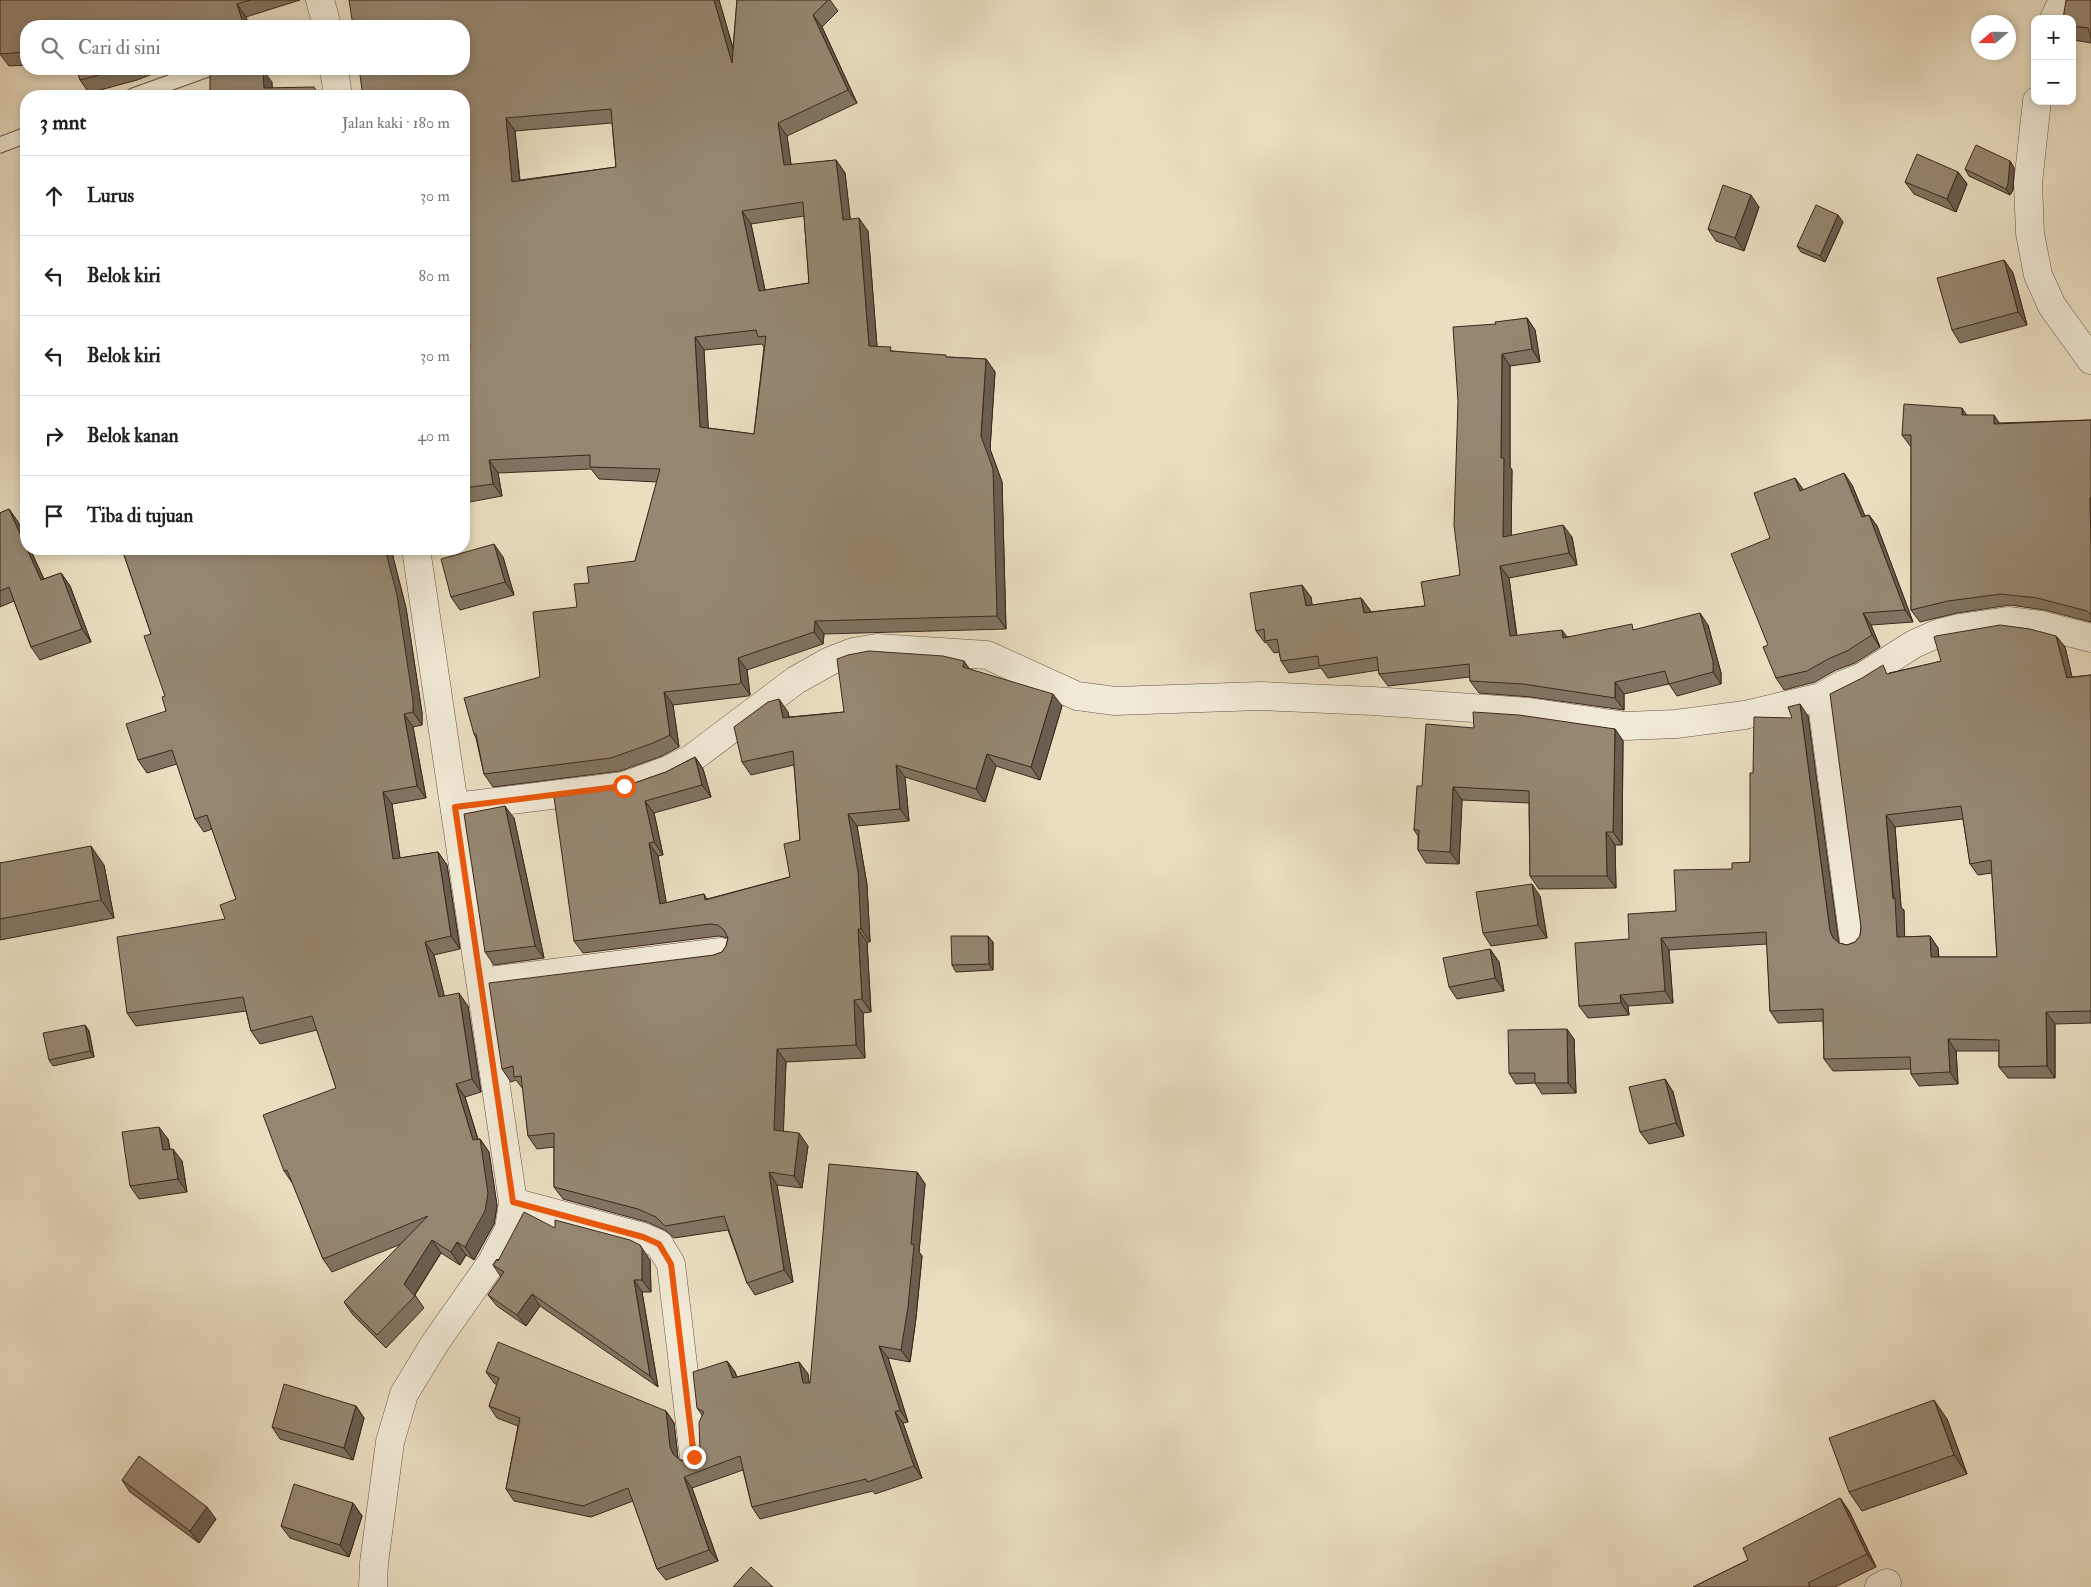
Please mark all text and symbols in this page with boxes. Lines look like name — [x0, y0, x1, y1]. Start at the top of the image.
north arrow — [1971, 15, 2016, 60]
map controls — [2031, 15, 2076, 105]
button: + — [2031, 15, 2076, 60]
search box — [20, 20, 470, 75]
icon: search — [38, 34, 66, 62]
text: Cari di sini — [78, 36, 161, 60]
button: − — [2031, 60, 2076, 105]
text: 3 mnt — [40, 109, 86, 136]
text: Jalan kaki · 180 m — [342, 113, 450, 133]
icon: ahead — [40, 182, 68, 210]
text: Lurus — [87, 184, 134, 208]
text: 30 m — [420, 186, 450, 206]
icon: left — [40, 262, 68, 290]
text: Belok kiri — [87, 264, 161, 288]
text: 80 m — [419, 266, 450, 286]
icon: left — [40, 342, 68, 370]
text: Belok kiri — [87, 344, 161, 368]
text: 30 m — [420, 346, 450, 366]
icon: right — [40, 422, 68, 450]
text: Belok kanan — [87, 424, 178, 448]
text: 40 m — [417, 426, 450, 446]
icon: arrive — [40, 502, 68, 530]
text: Tiba di tujuan — [87, 504, 193, 528]
route start — [613, 775, 636, 798]
route end — [683, 1446, 706, 1469]

